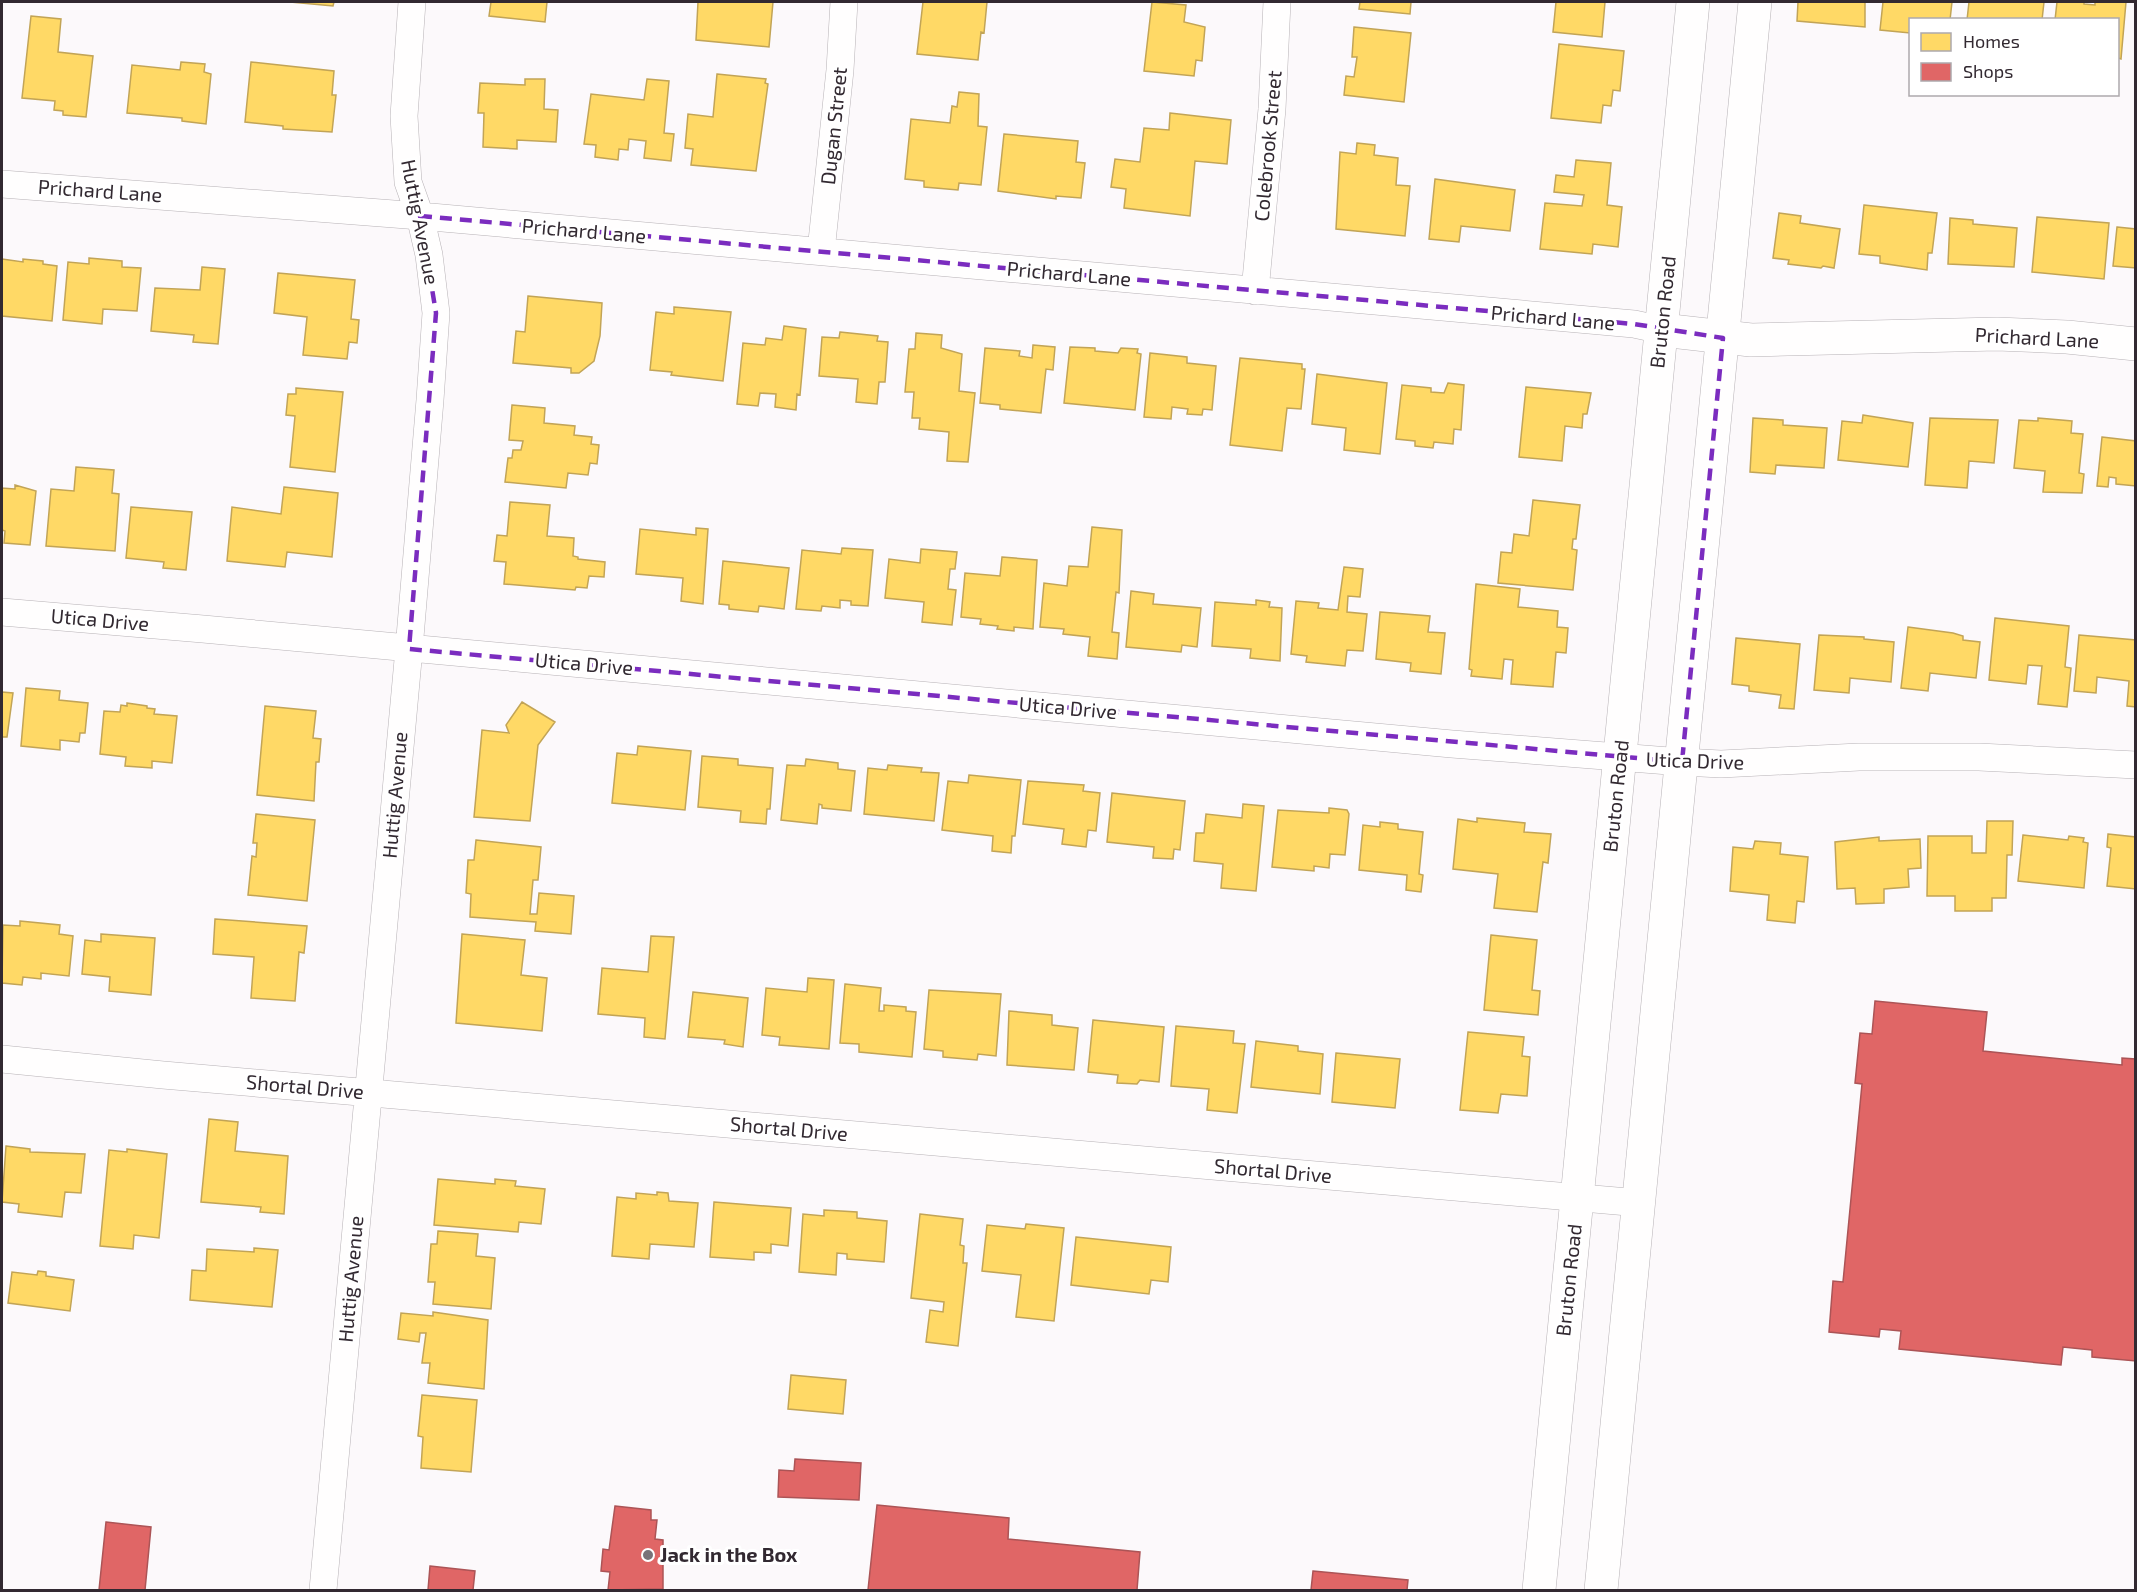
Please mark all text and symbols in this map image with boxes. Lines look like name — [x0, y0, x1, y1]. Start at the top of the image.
legend — [1909, 18, 2119, 96]
text: Homes — [1963, 30, 2020, 52]
text: Shops — [1963, 60, 2013, 82]
street label: Dugan Street — [815, 65, 851, 186]
street label: Colebrook Street — [1248, 69, 1286, 222]
street label: Huttig Avenue — [397, 157, 445, 286]
street label: Prichard Lane — [37, 174, 163, 206]
street label: Prichard Lane — [521, 213, 647, 247]
street label: Bruton Road — [1644, 254, 1680, 369]
street label: Prichard Lane — [1006, 256, 1132, 290]
street label: Prichard Lane — [1490, 300, 1616, 334]
street label: Prichard Lane — [1974, 322, 2100, 352]
street label: Utica Drive — [50, 603, 150, 635]
street label: Utica Drive — [534, 647, 634, 679]
street label: Utica Drive — [1018, 691, 1118, 723]
street label: Huttig Avenue — [377, 731, 411, 859]
street label: Bruton Road — [1597, 738, 1633, 853]
street label: Utica Drive — [1645, 746, 1745, 774]
street label: Shortal Drive — [245, 1069, 365, 1103]
street label: Shortal Drive — [729, 1111, 849, 1145]
street label: Shortal Drive — [1213, 1153, 1333, 1187]
street label: Huttig Avenue — [333, 1215, 367, 1343]
street label: Bruton Road — [1550, 1222, 1586, 1337]
place label: Jack in the Box — [660, 1542, 798, 1566]
marker: Jack in the Box — [641, 1548, 655, 1562]

